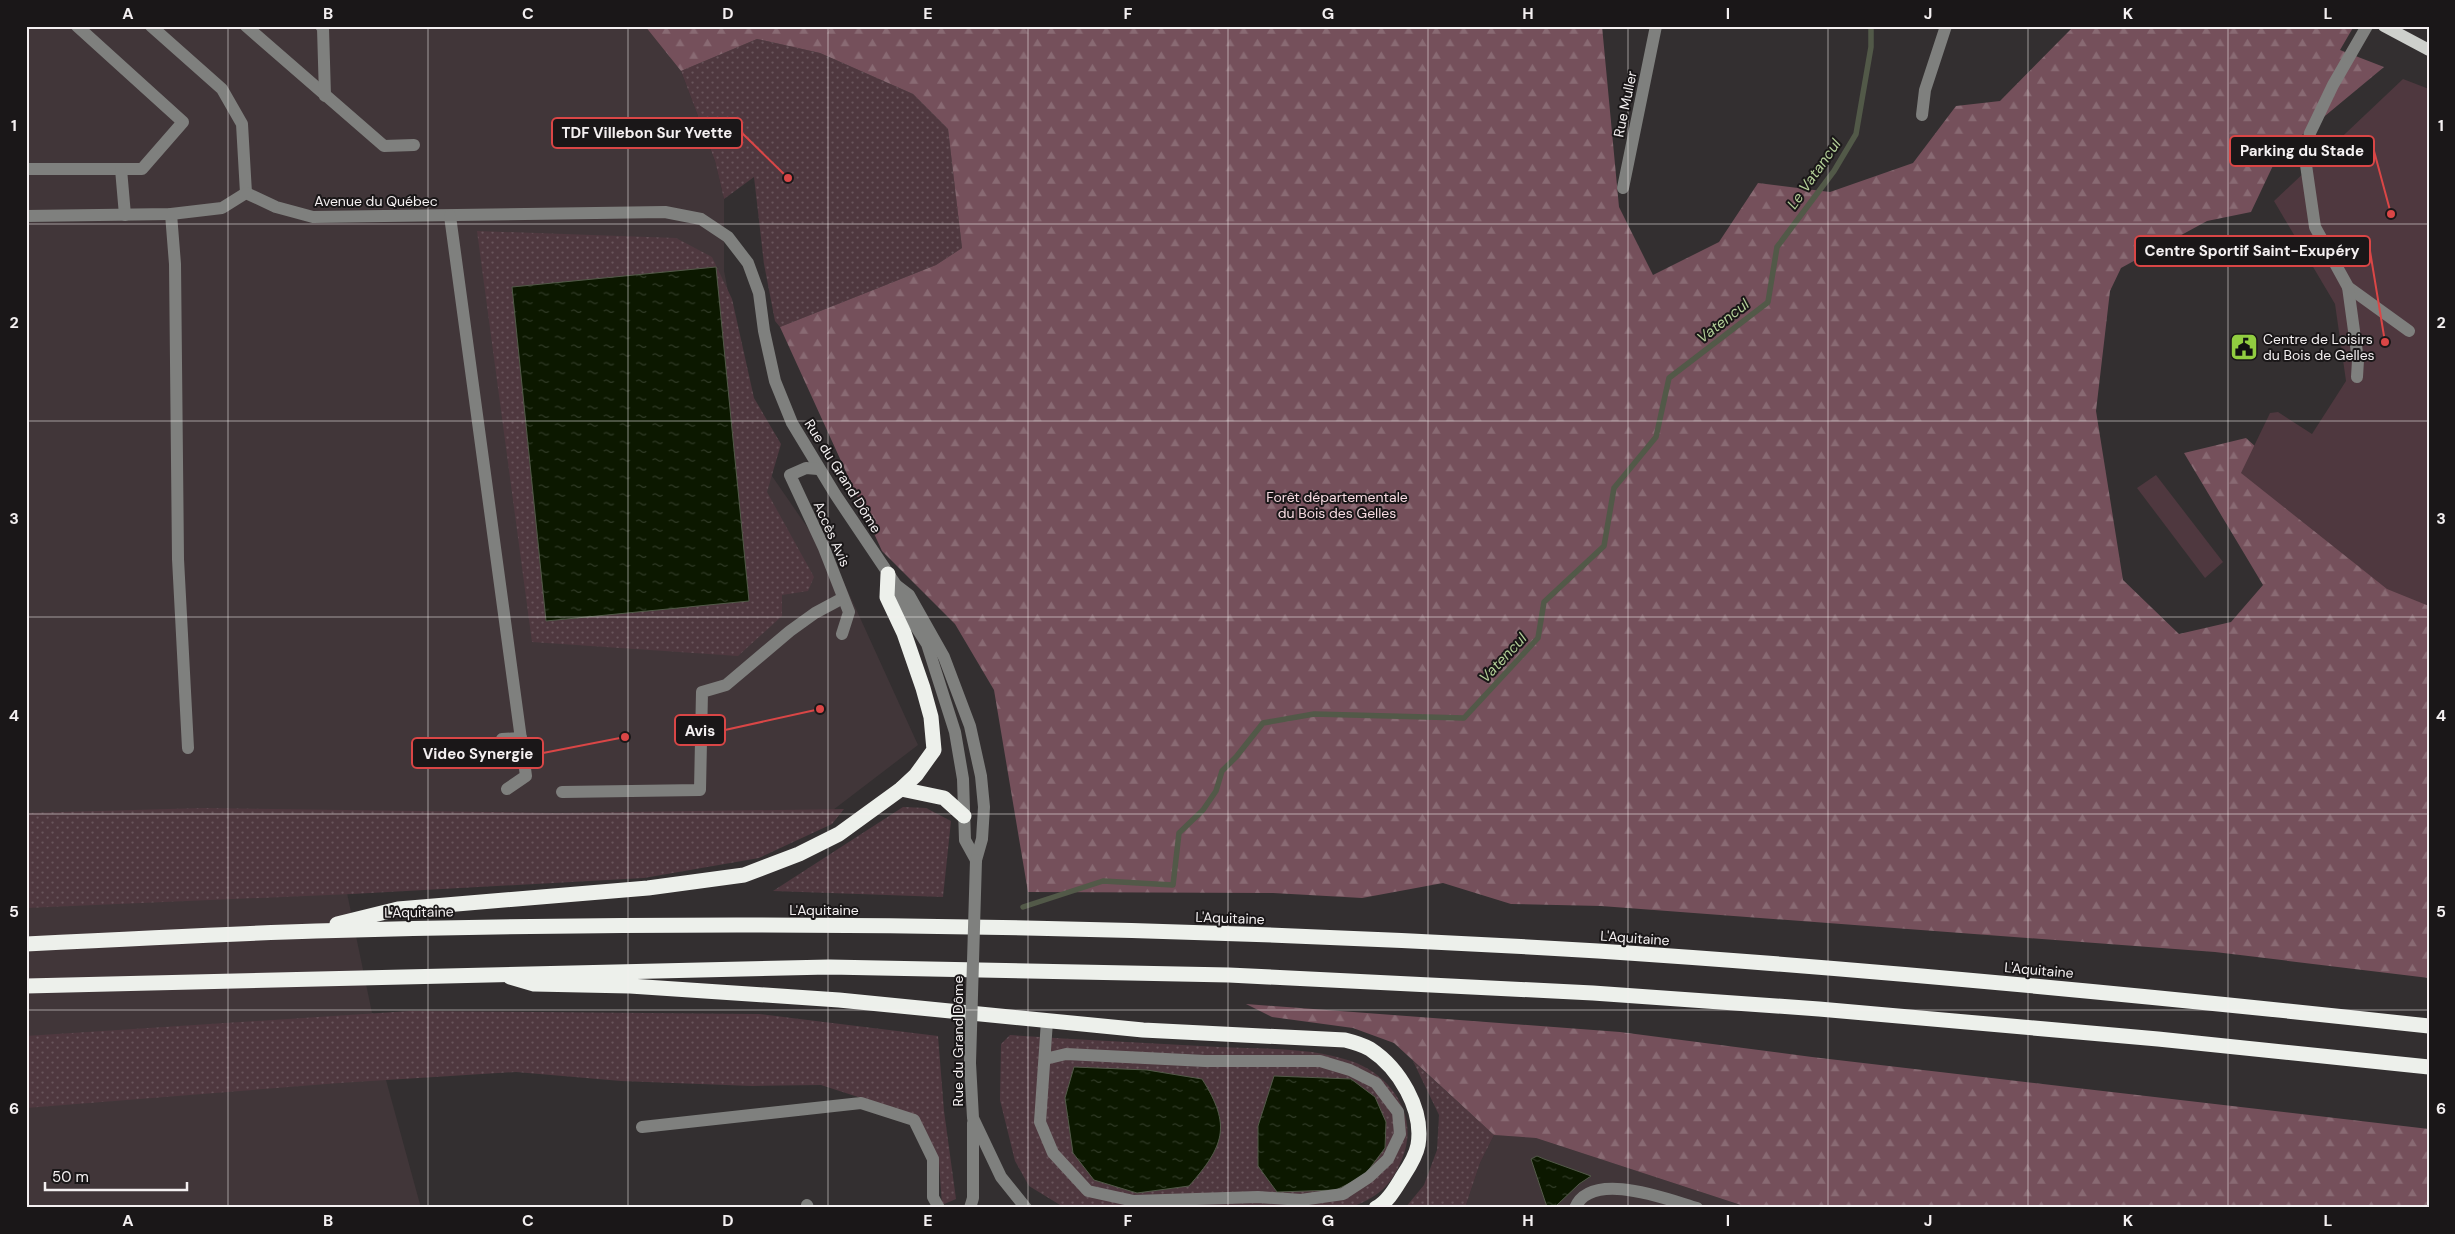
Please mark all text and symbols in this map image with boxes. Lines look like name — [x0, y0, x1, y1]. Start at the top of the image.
text: A — [122, 3, 134, 24]
text: B — [323, 3, 333, 24]
text: C — [522, 3, 534, 24]
text: D — [722, 3, 734, 24]
text: E — [923, 3, 933, 24]
text: F — [1124, 3, 1133, 24]
text: G — [1322, 3, 1334, 24]
text: H — [1522, 3, 1534, 24]
text: I — [1726, 3, 1730, 24]
text: J — [1924, 3, 1932, 24]
text: K — [2123, 3, 2134, 24]
text: L — [2324, 3, 2333, 24]
street label: Rue Muller — [1609, 69, 1641, 139]
text: 1 — [11, 115, 17, 136]
text: 1 — [2438, 115, 2444, 136]
callout: TDF Villebon Sur Yvette — [552, 118, 742, 148]
text: TDF Villebon Sur Yvette — [562, 123, 732, 143]
water label: Le Vatancul — [1782, 134, 1846, 213]
callout: Parking du Stade — [2230, 136, 2374, 166]
text: Parking du Stade — [2240, 141, 2364, 161]
street label: Avenue du Québec — [314, 192, 438, 210]
callout: Centre Sportif Saint-Exupéry — [2135, 236, 2370, 266]
text: Centre Sportif Saint-Exupéry — [2144, 241, 2360, 261]
water label: Vatencul — [1693, 294, 1754, 348]
text: 2 — [9, 312, 19, 333]
text: 2 — [2436, 312, 2446, 333]
place label: Centre de Loisirs du Bois de Gelles — [2263, 330, 2375, 364]
public building icon: Centre de Loisirs du Bois de Gelles — [2229, 332, 2259, 362]
street label: Rue du Grand Dôme — [801, 416, 885, 536]
park label: Forêt départementale du Bois des Gelles — [1266, 488, 1408, 522]
street label: Accès Avis — [810, 498, 854, 570]
text: 3 — [9, 508, 19, 529]
text: 3 — [2436, 508, 2446, 529]
water label: Vatencul — [1475, 628, 1532, 687]
text: 4 — [9, 705, 19, 726]
text: 4 — [2436, 705, 2446, 726]
callout: Avis — [675, 715, 725, 745]
text: Avis — [685, 721, 715, 741]
callout: Video Synergie — [412, 738, 543, 768]
text: Video Synergie — [423, 744, 533, 764]
text: 5 — [9, 901, 19, 922]
street label: L'Aquitaine — [789, 901, 859, 919]
text: 5 — [2436, 901, 2446, 922]
street label: L'Aquitaine — [384, 902, 454, 922]
street label: L'Aquitaine — [1195, 908, 1265, 928]
street label: L'Aquitaine — [1600, 927, 1670, 949]
street label: L'Aquitaine — [2004, 958, 2074, 982]
street label: Rue du Grand Dôme — [949, 976, 967, 1106]
text: 6 — [9, 1098, 19, 1119]
text: 6 — [2436, 1098, 2446, 1119]
scale bar — [45, 1159, 188, 1191]
text: 50 m — [52, 1167, 89, 1187]
text: A — [122, 1210, 134, 1231]
text: B — [323, 1210, 333, 1231]
text: C — [522, 1210, 534, 1231]
text: D — [722, 1210, 734, 1231]
text: E — [923, 1210, 933, 1231]
text: F — [1124, 1210, 1133, 1231]
text: G — [1322, 1210, 1334, 1231]
text: H — [1522, 1210, 1534, 1231]
text: I — [1726, 1210, 1730, 1231]
text: J — [1924, 1210, 1932, 1231]
text: K — [2123, 1210, 2134, 1231]
text: L — [2324, 1210, 2333, 1231]

